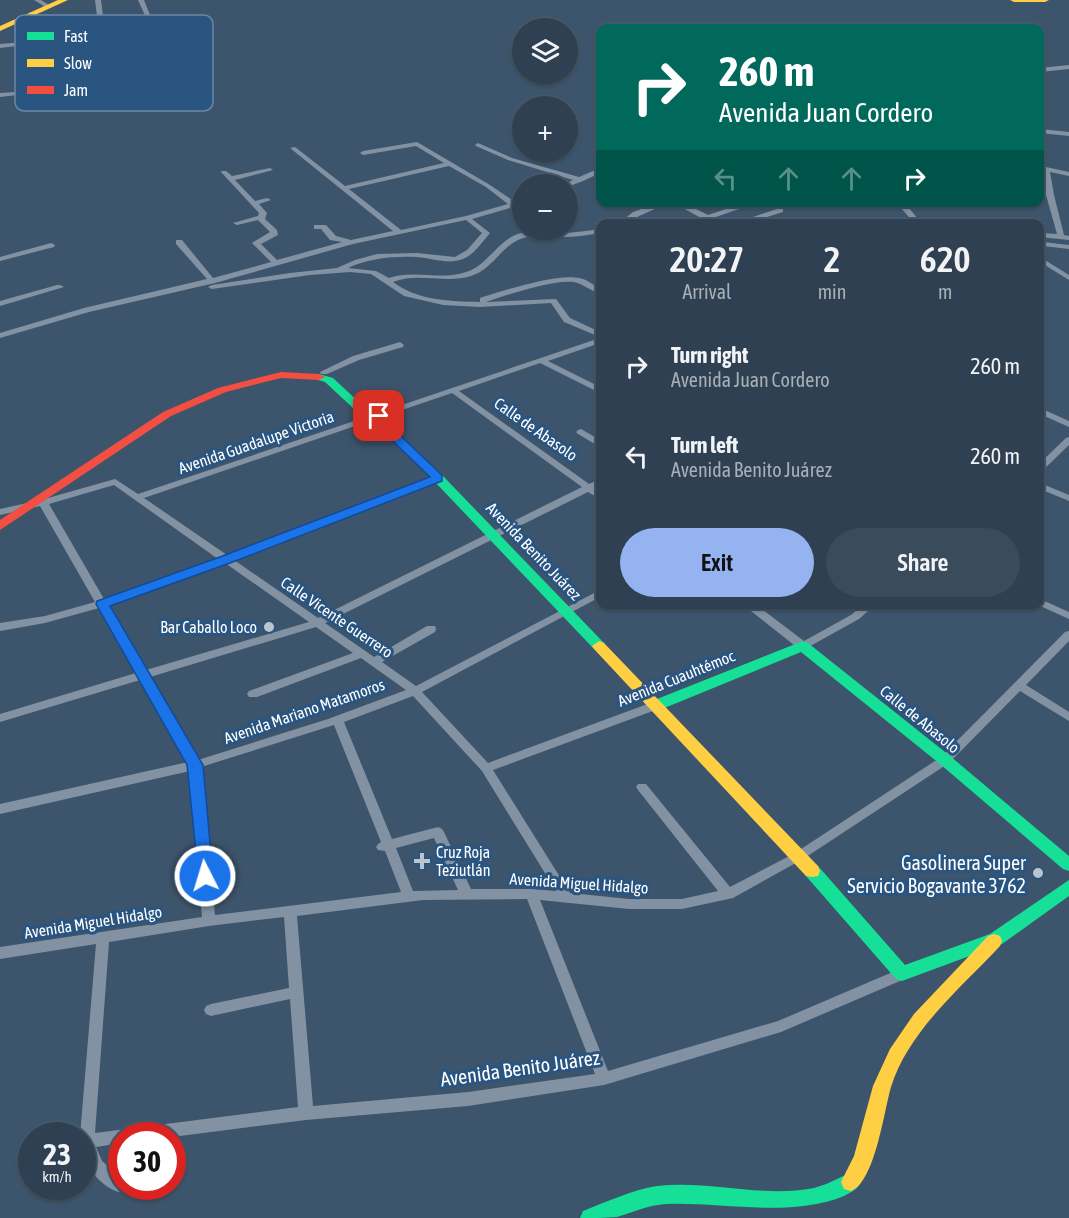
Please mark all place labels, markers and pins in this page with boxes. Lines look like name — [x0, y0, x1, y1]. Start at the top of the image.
pin — [353, 390, 404, 441]
place label: Bar Caballo Loco — [160, 618, 257, 636]
marker: Bar Caballo Loco — [262, 620, 276, 634]
place label: Cruz Roja Teziutlán — [436, 843, 491, 879]
place label: Gasolinera Super Servicio Bogavante 3762 — [847, 851, 1027, 897]
marker: Cruz Roja Teziutlán — [413, 852, 431, 870]
marker: Gasolinera Super Servicio Bogavante 3762 — [1031, 866, 1045, 880]

